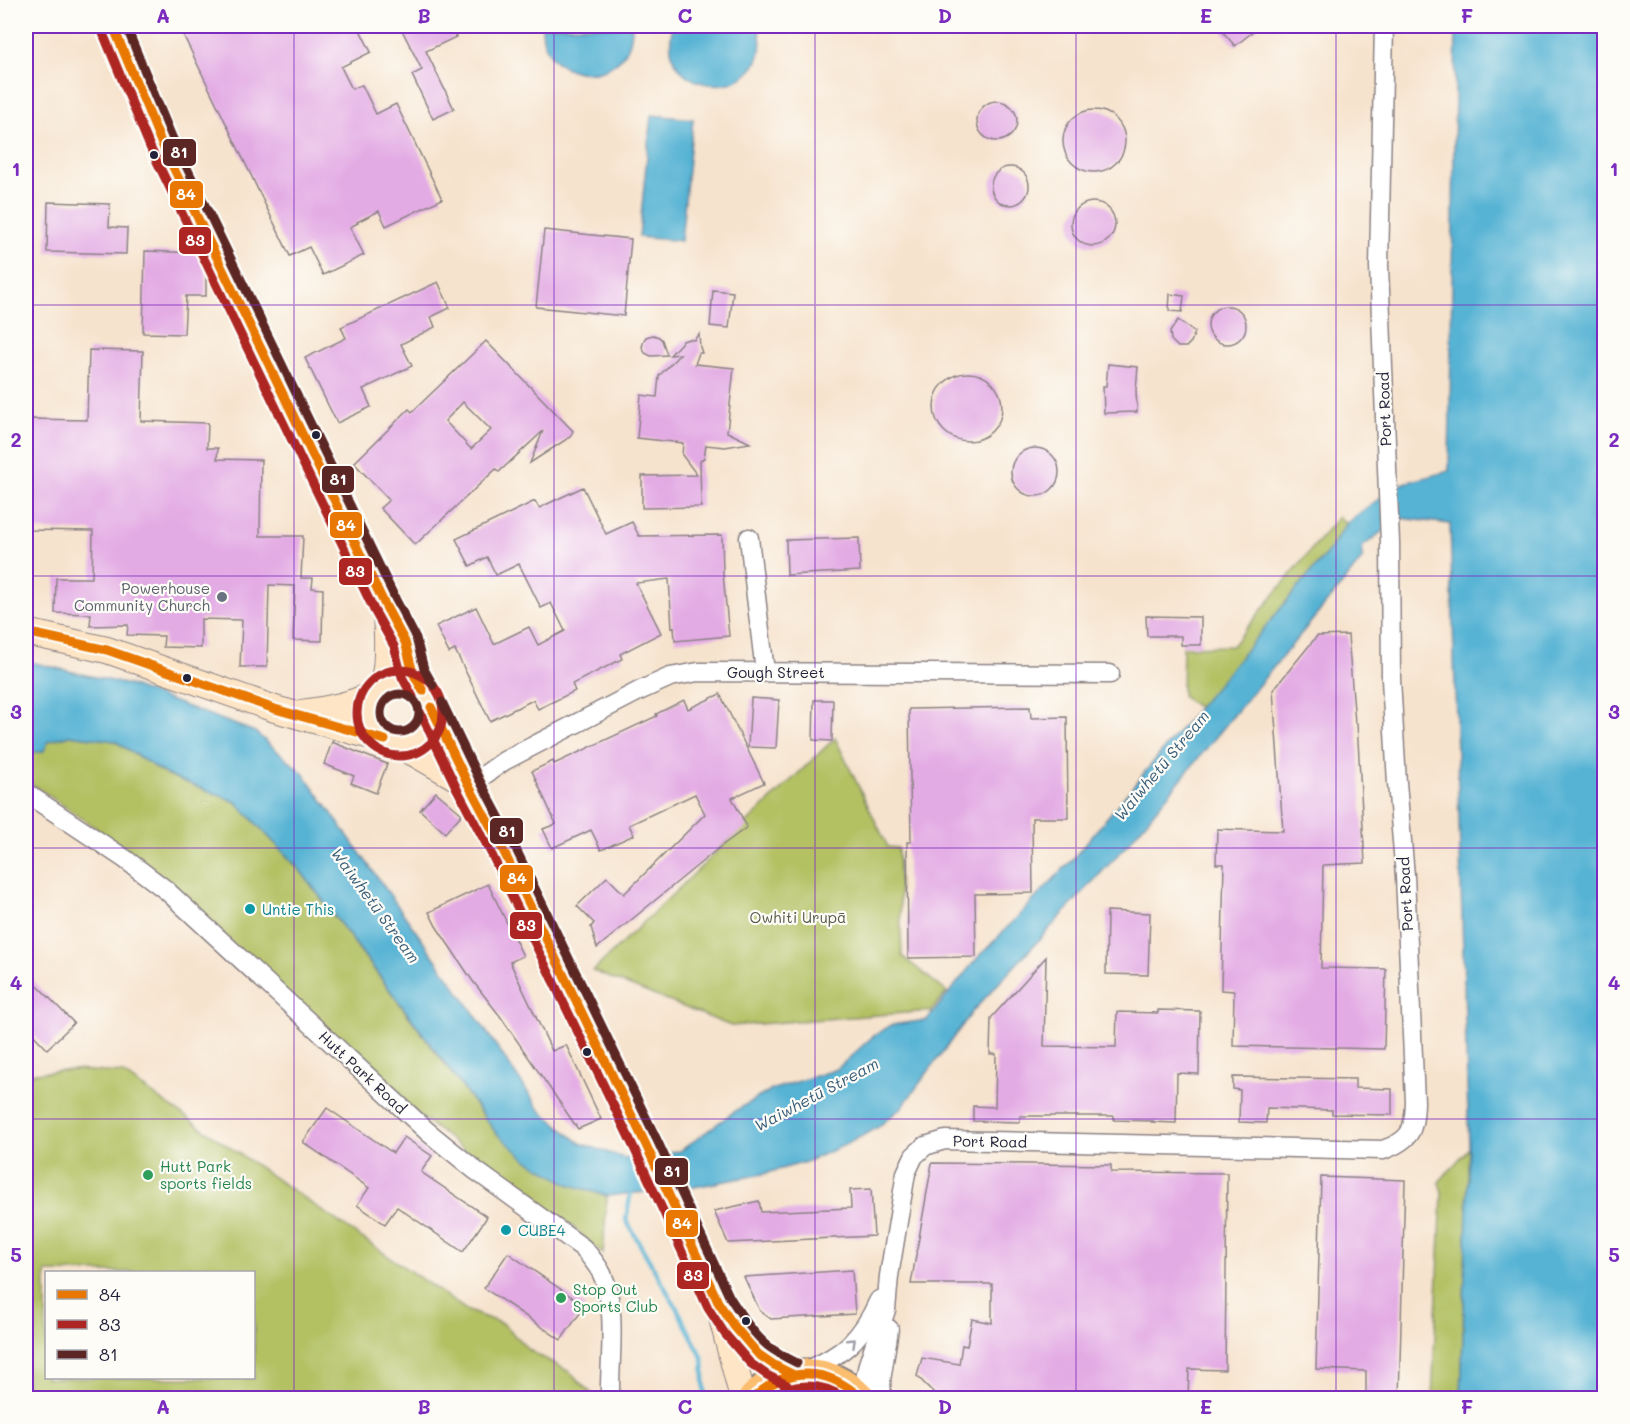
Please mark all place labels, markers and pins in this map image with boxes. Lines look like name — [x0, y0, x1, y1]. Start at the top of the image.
unlabelled marker — [148, 149, 160, 161]
unlabelled marker — [310, 429, 322, 441]
place label: Powerhouse Community Church — [74, 578, 210, 615]
marker: Powerhouse Community Church — [215, 590, 229, 604]
unlabelled marker — [181, 672, 193, 684]
place label: Untie This — [262, 899, 334, 919]
marker: Untie This — [243, 902, 257, 916]
unlabelled marker — [581, 1046, 593, 1058]
place label: Hutt Park sports fields — [160, 1156, 252, 1193]
marker: Hutt Park sports fields — [141, 1168, 155, 1182]
place label: CUBE4 — [518, 1220, 566, 1240]
marker: CUBE4 — [499, 1223, 513, 1237]
place label: Stop Out Sports Club — [573, 1279, 658, 1316]
marker: Stop Out Sports Club — [554, 1291, 568, 1305]
unlabelled marker — [740, 1315, 752, 1327]

